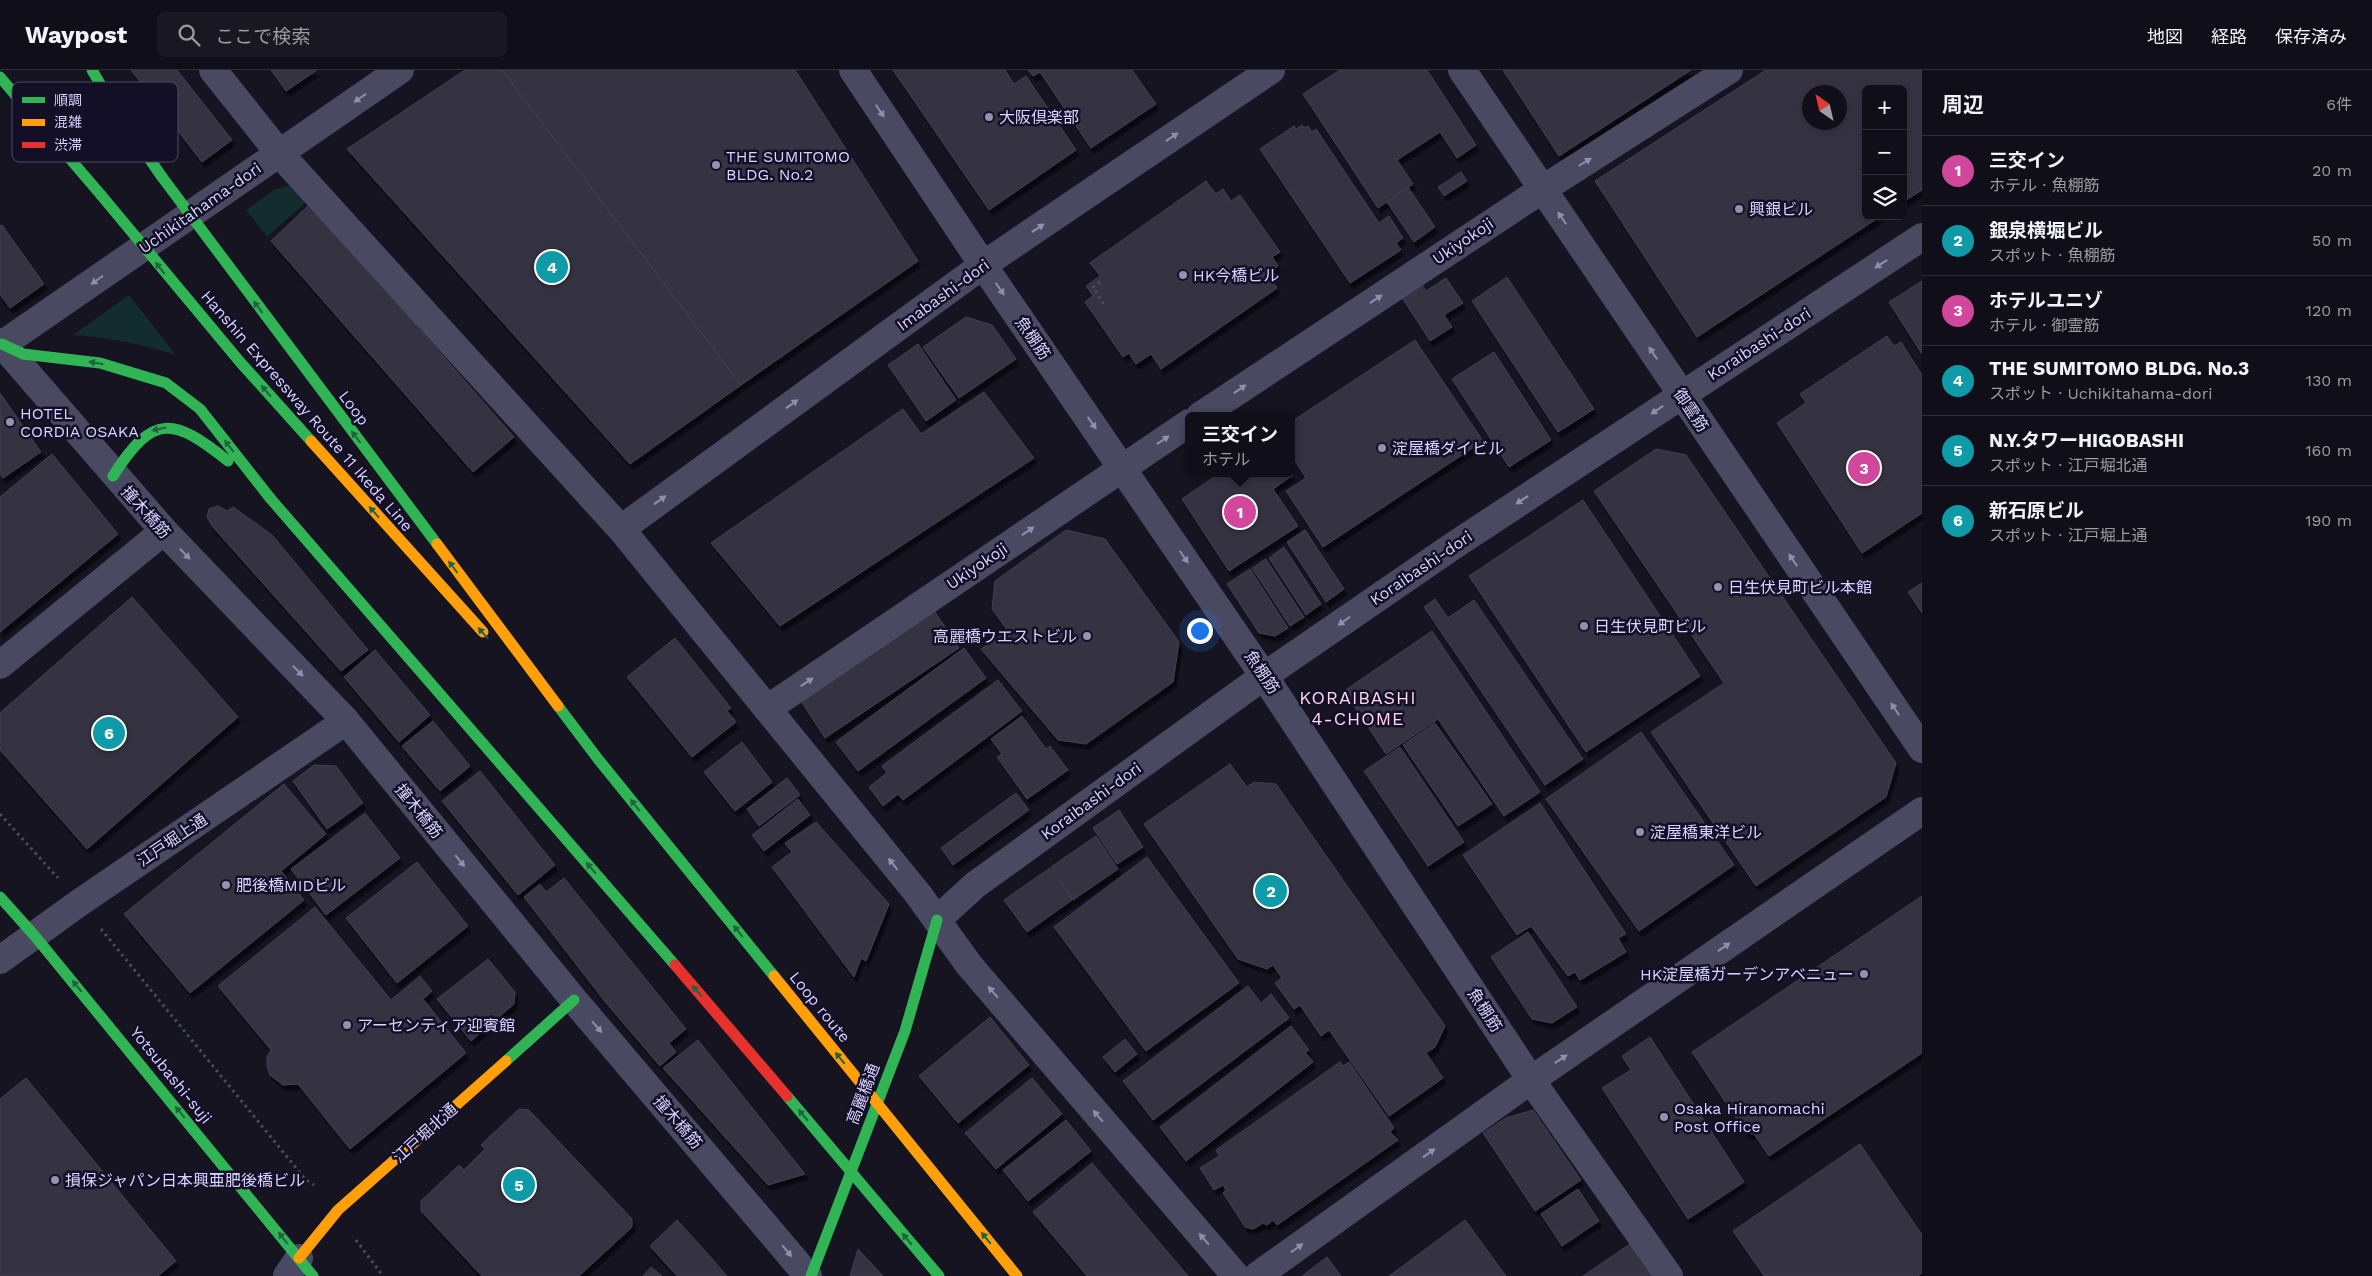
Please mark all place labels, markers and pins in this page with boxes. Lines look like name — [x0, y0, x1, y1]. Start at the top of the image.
place label: 大阪倶楽部 — [999, 108, 1079, 127]
marker: 大阪倶楽部 — [983, 111, 995, 123]
place label: THE SUMITOMO BLDG. No.2 — [726, 147, 850, 184]
marker: THE SUMITOMO BLDG. No.2 — [710, 159, 722, 171]
place label: 興銀ビル — [1749, 200, 1813, 219]
marker: 興銀ビル — [1733, 203, 1745, 215]
pin: 4 — [536, 248, 568, 286]
place label: HK今橋ビル — [1193, 266, 1279, 285]
marker: HK今橋ビル — [1177, 269, 1189, 281]
place label: HOTEL CORDIA OSAKA — [20, 404, 139, 441]
marker: HOTEL CORDIA OSAKA — [4, 416, 16, 428]
place label: 淀屋橋ダイビル — [1392, 439, 1504, 458]
marker: 淀屋橋ダイビル — [1376, 442, 1388, 454]
pin: 3 — [1848, 449, 1880, 487]
pin: 1 — [1224, 493, 1256, 531]
place label: 日生伏見町ビル本館 — [1728, 578, 1872, 597]
marker: 日生伏見町ビル本館 — [1712, 581, 1724, 593]
place label: 日生伏見町ビル — [1594, 617, 1706, 636]
marker: 日生伏見町ビル — [1578, 620, 1590, 632]
place label: 高麗橋ウエストビル — [933, 627, 1077, 646]
marker: 高麗橋ウエストビル — [1081, 630, 1093, 642]
pin: 6 — [93, 714, 125, 752]
place label: 淀屋橋東洋ビル — [1650, 823, 1762, 842]
marker: 淀屋橋東洋ビル — [1634, 826, 1646, 838]
pin: 2 — [1255, 872, 1287, 910]
place label: 肥後橋MIDビル — [236, 876, 346, 895]
marker: 肥後橋MIDビル — [220, 879, 232, 891]
place label: HK淀屋橋ガーデンアベニュー — [1640, 965, 1854, 984]
marker: HK淀屋橋ガーデンアベニュー — [1858, 968, 1870, 980]
place label: アーセンティア迎賓館 — [357, 1016, 515, 1035]
marker: アーセンティア迎賓館 — [341, 1019, 353, 1031]
place label: Osaka Hiranomachi Post Office — [1674, 1099, 1825, 1136]
marker: Osaka Hiranomachi Post Office — [1658, 1111, 1670, 1123]
pin: 5 — [503, 1166, 535, 1204]
place label: 損保ジャパン日本興亜肥後橋ビル — [65, 1171, 305, 1190]
marker: 損保ジャパン日本興亜肥後橋ビル — [49, 1174, 61, 1186]

